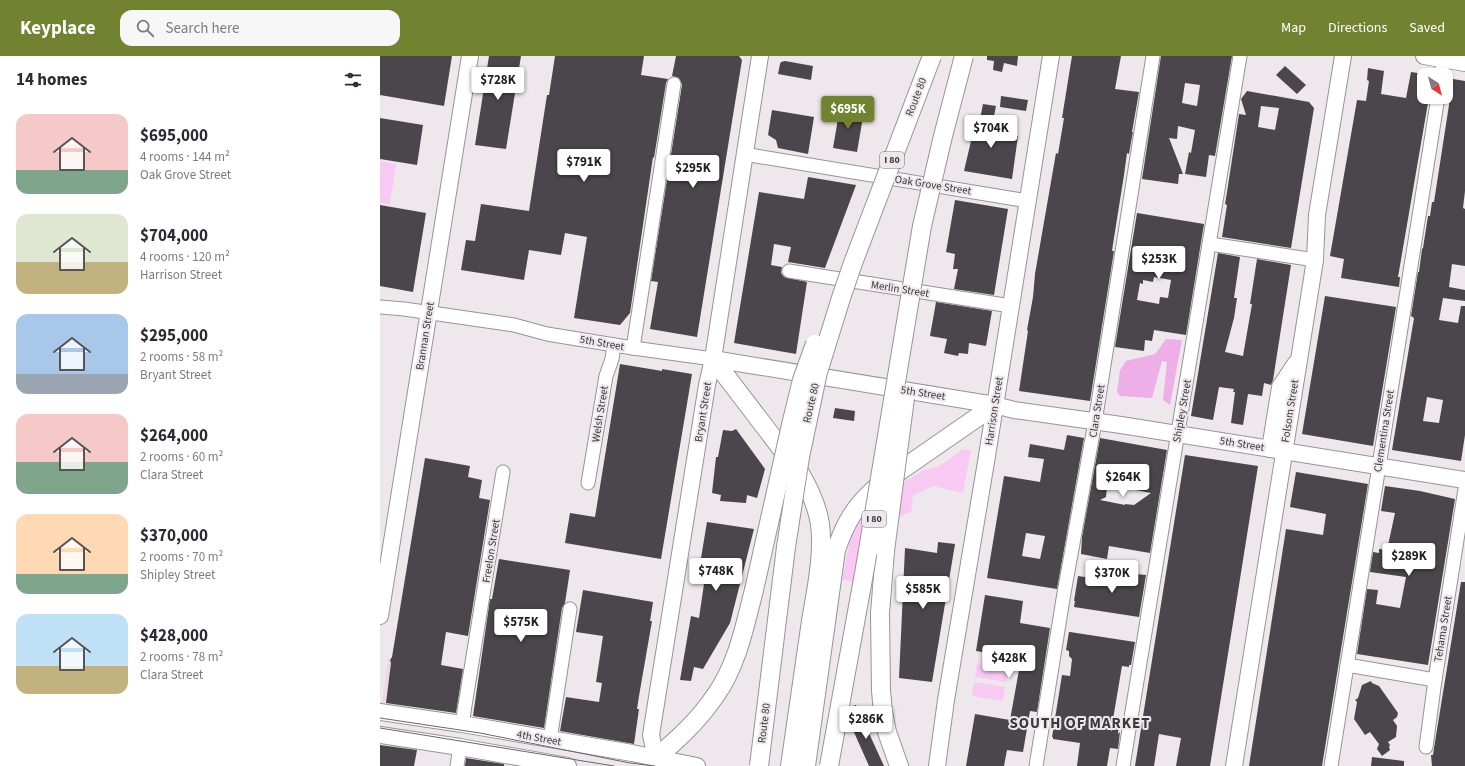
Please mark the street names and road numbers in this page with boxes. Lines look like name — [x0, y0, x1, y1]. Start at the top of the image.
street label: Route 80 — [902, 76, 930, 118]
road number: I 80 — [880, 152, 904, 168]
street label: Oak Grove Street — [894, 172, 973, 198]
street label: Merlin Street — [870, 277, 930, 301]
street label: Brannan Street — [412, 301, 438, 371]
street label: 5th Street — [579, 332, 626, 354]
street label: Harrison Street — [981, 375, 1007, 446]
street label: Shipley Street — [1169, 378, 1195, 444]
street label: Folsom Street — [1278, 378, 1302, 444]
street label: Bryant Street — [691, 381, 715, 443]
street label: Route 80 — [799, 382, 823, 424]
street label: 5th Street — [900, 382, 947, 404]
street label: Clara Street — [1085, 383, 1109, 439]
street label: Welsh Street — [588, 384, 612, 443]
street label: Clementina Street — [1370, 389, 1398, 473]
street label: 5th Street — [1219, 433, 1266, 455]
road number: I 80 — [862, 511, 886, 527]
street label: Freelon Street — [479, 518, 503, 584]
street label: Tehama Street — [1430, 595, 1456, 663]
street label: Route 80 — [754, 702, 774, 744]
street label: 4th Street — [516, 727, 563, 749]

